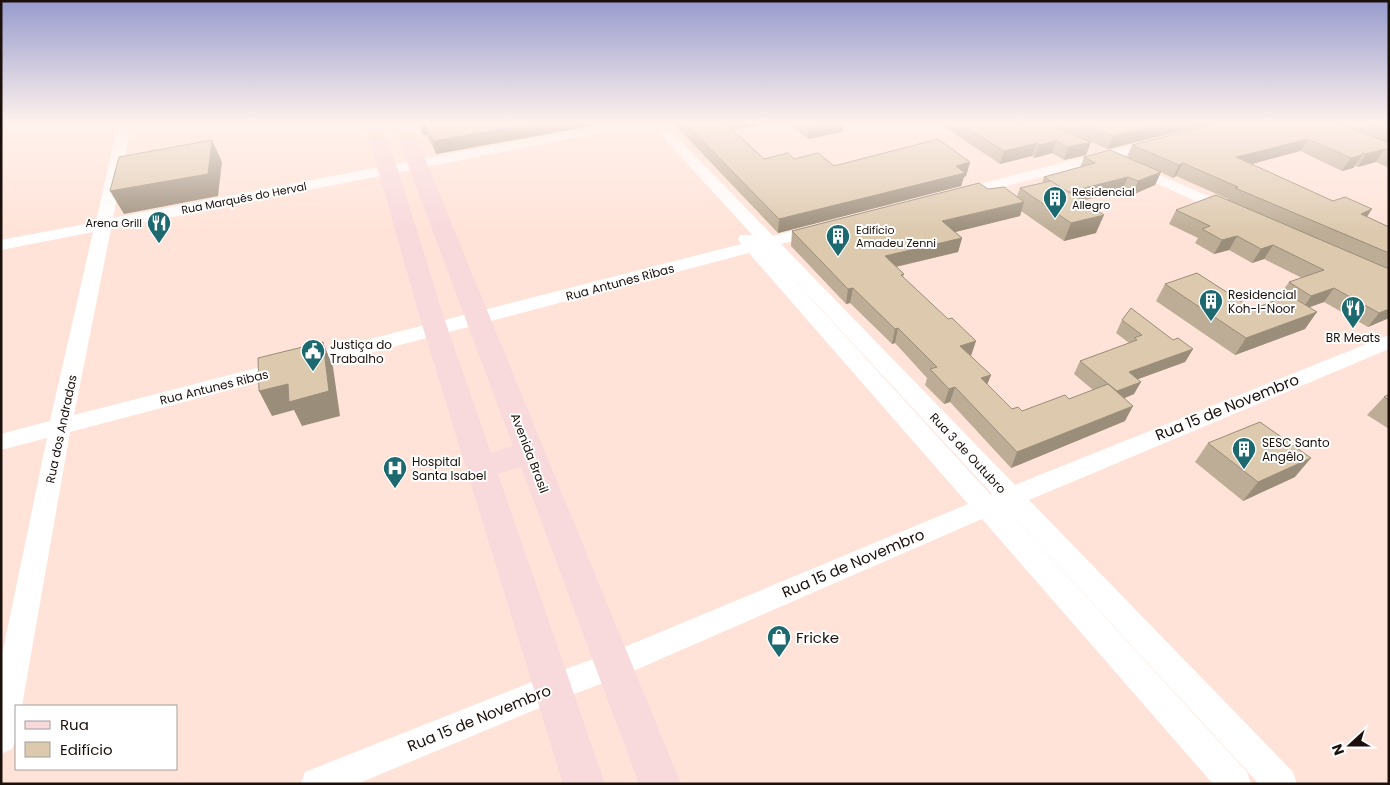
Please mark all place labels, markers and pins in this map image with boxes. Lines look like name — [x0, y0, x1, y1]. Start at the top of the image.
place label: Residencial Allegro — [1072, 184, 1135, 213]
building icon: Residencial Allegro — [1042, 185, 1068, 219]
restaurant icon: Arena Grill — [146, 210, 172, 244]
place label: Arena Grill — [85, 215, 142, 231]
place label: Edifício Amadeu Zenni — [856, 222, 936, 251]
building icon: Edifício Amadeu Zenni — [825, 223, 851, 257]
place label: Residencial Koh-I-Noor — [1228, 286, 1297, 317]
building icon: Residencial Koh-I-Noor — [1198, 288, 1224, 322]
restaurant icon: BR Meats — [1340, 295, 1366, 329]
place label: BR Meats — [1326, 329, 1380, 346]
place label: Justiça do Trabalho — [330, 336, 392, 367]
public building icon: Justiça do Trabalho — [300, 338, 326, 372]
place label: SESC Santo Angêlo — [1262, 434, 1330, 465]
building icon: SESC Santo Angêlo — [1231, 436, 1257, 470]
place label: Hospital Santa Isabel — [412, 453, 486, 484]
hospital icon: Hospital Santa Isabel — [382, 455, 408, 489]
shop icon: Fricke — [766, 624, 792, 658]
place label: Fricke — [796, 627, 839, 648]

